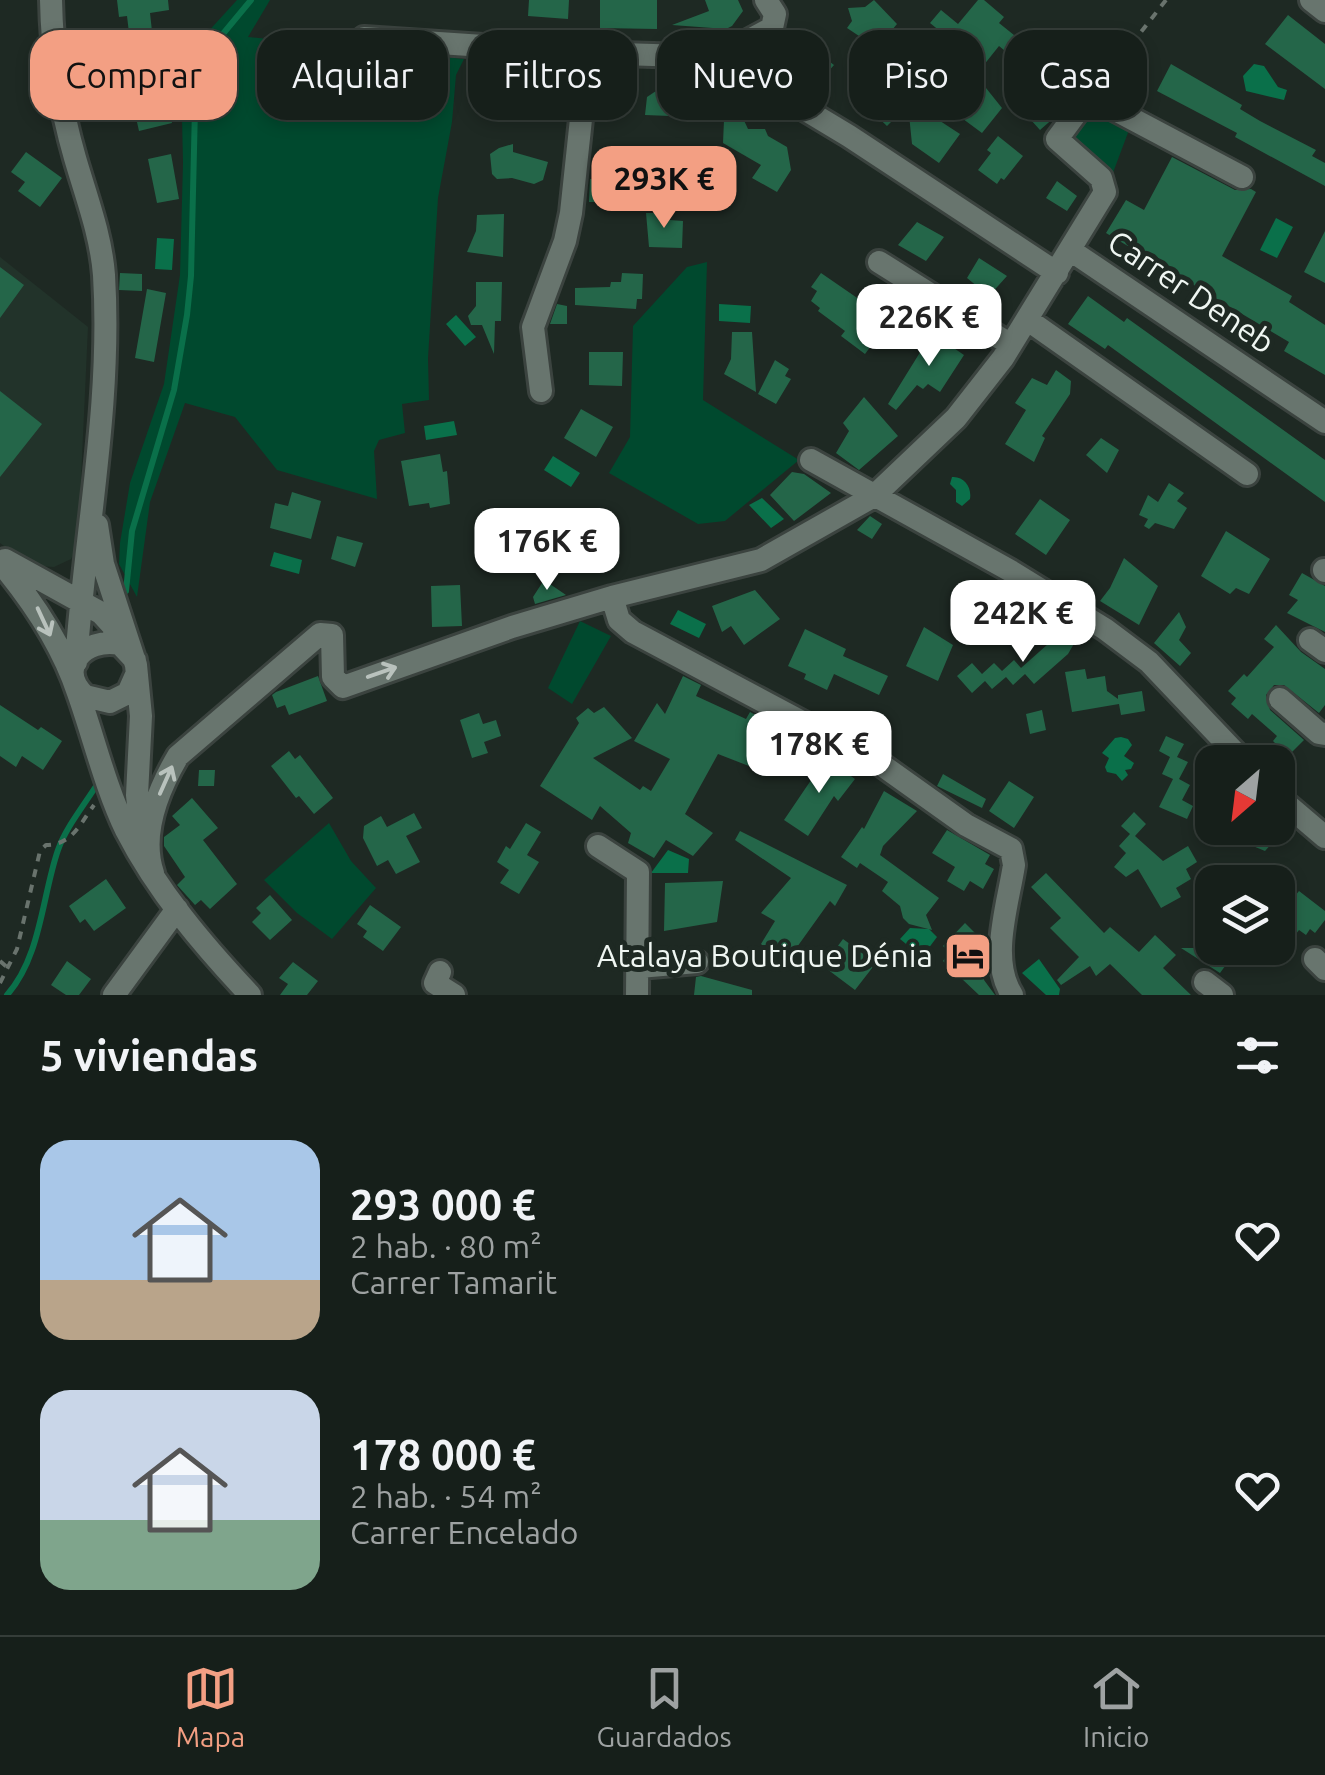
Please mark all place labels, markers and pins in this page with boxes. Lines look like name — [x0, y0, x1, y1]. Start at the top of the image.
pin: 293K € — [583, 146, 745, 231]
pin: 226K € — [848, 284, 1010, 369]
pin: 176K € — [466, 508, 628, 593]
pin: 242K € — [942, 580, 1104, 665]
pin: 178K € — [738, 711, 900, 796]
hotel icon: Atalaya Boutique Dénia — [942, 930, 994, 982]
place label: Atalaya Boutique Dénia — [597, 937, 933, 973]

